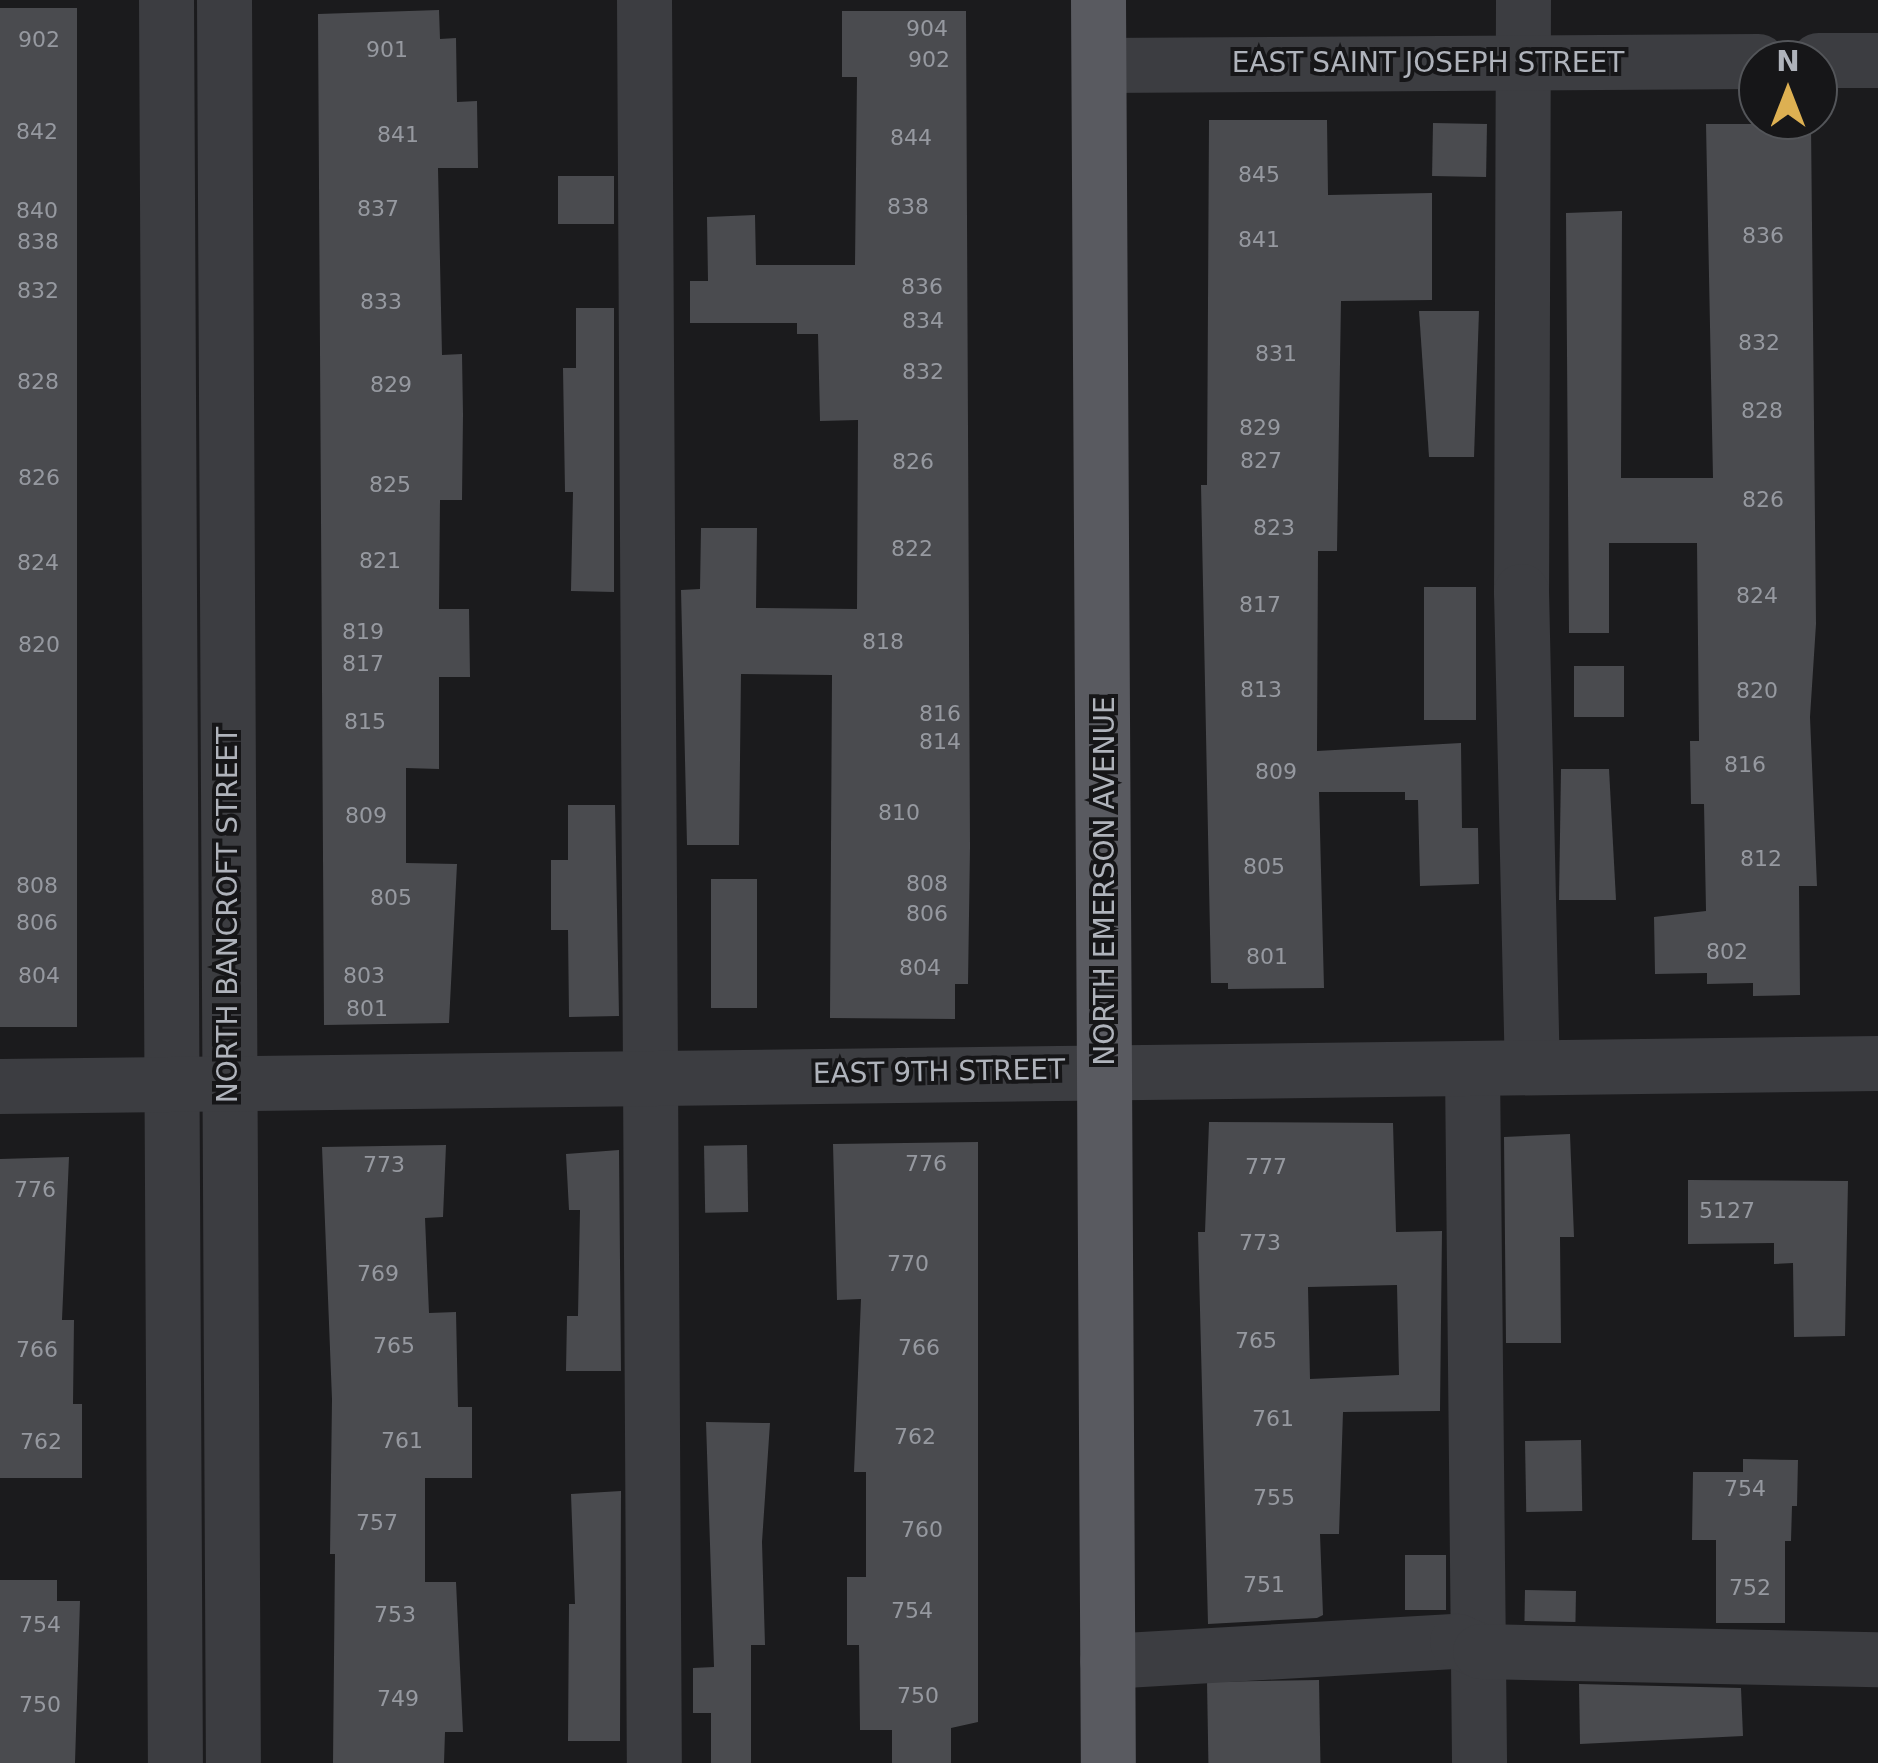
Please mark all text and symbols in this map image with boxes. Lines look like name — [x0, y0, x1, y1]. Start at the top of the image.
house number: 904 — [906, 16, 948, 42]
house number: 902 — [18, 27, 60, 53]
house number: 901 — [366, 37, 408, 63]
north arrow — [1738, 40, 1838, 140]
text: N — [1776, 45, 1800, 78]
street label: EAST SAINT JOSEPH STREET — [1232, 46, 1624, 80]
house number: 902 — [908, 47, 950, 73]
house number: 842 — [16, 119, 58, 145]
house number: 841 — [377, 122, 419, 148]
house number: 844 — [890, 125, 932, 151]
house number: 845 — [1238, 162, 1280, 188]
house number: 838 — [887, 194, 929, 220]
house number: 837 — [357, 196, 399, 222]
house number: 840 — [16, 198, 58, 224]
house number: 836 — [1742, 223, 1784, 249]
house number: 841 — [1238, 227, 1280, 253]
house number: 838 — [17, 229, 59, 255]
house number: 836 — [901, 274, 943, 300]
house number: 832 — [17, 278, 59, 304]
house number: 833 — [360, 289, 402, 315]
house number: 834 — [902, 308, 944, 334]
house number: 832 — [1738, 330, 1780, 356]
house number: 831 — [1255, 341, 1297, 367]
house number: 832 — [902, 359, 944, 385]
house number: 828 — [17, 369, 59, 395]
house number: 829 — [370, 372, 412, 398]
house number: 828 — [1741, 398, 1783, 424]
house number: 829 — [1239, 415, 1281, 441]
house number: 827 — [1240, 448, 1282, 474]
house number: 826 — [892, 449, 934, 475]
house number: 826 — [18, 465, 60, 491]
house number: 825 — [369, 472, 411, 498]
house number: 826 — [1742, 487, 1784, 513]
house number: 823 — [1253, 515, 1295, 541]
house number: 822 — [891, 536, 933, 562]
house number: 821 — [359, 548, 401, 574]
house number: 824 — [17, 550, 59, 576]
house number: 824 — [1736, 583, 1778, 609]
house number: 817 — [1239, 592, 1281, 618]
house number: 819 — [342, 619, 384, 645]
house number: 818 — [862, 629, 904, 655]
house number: 820 — [18, 632, 60, 658]
house number: 817 — [342, 651, 384, 677]
house number: 813 — [1240, 677, 1282, 703]
house number: 820 — [1736, 678, 1778, 704]
street label: NORTH EMERSON AVENUE — [1088, 696, 1122, 1066]
house number: 816 — [919, 701, 961, 727]
house number: 815 — [344, 709, 386, 735]
street label: NORTH BANCROFT STREET — [211, 727, 245, 1103]
house number: 814 — [919, 729, 961, 755]
house number: 816 — [1724, 752, 1766, 778]
house number: 809 — [1255, 759, 1297, 785]
house number: 810 — [878, 800, 920, 826]
house number: 809 — [345, 803, 387, 829]
house number: 812 — [1740, 846, 1782, 872]
house number: 805 — [1243, 854, 1285, 880]
house number: 808 — [906, 871, 948, 897]
house number: 808 — [16, 873, 58, 899]
house number: 805 — [370, 885, 412, 911]
house number: 806 — [906, 901, 948, 927]
house number: 806 — [16, 910, 58, 936]
house number: 802 — [1706, 939, 1748, 965]
house number: 801 — [1246, 944, 1288, 970]
house number: 804 — [899, 955, 941, 981]
house number: 804 — [18, 963, 60, 989]
house number: 803 — [343, 963, 385, 989]
house number: 801 — [346, 996, 388, 1022]
street label: EAST 9TH STREET — [813, 1053, 1065, 1091]
house number: 776 — [905, 1151, 947, 1177]
house number: 773 — [363, 1152, 405, 1178]
house number: 777 — [1245, 1154, 1287, 1180]
house number: 776 — [14, 1177, 56, 1203]
house number: 5127 — [1699, 1198, 1755, 1224]
house number: 773 — [1239, 1230, 1281, 1256]
house number: 770 — [887, 1251, 929, 1277]
house number: 769 — [357, 1261, 399, 1287]
house number: 765 — [1235, 1328, 1277, 1354]
house number: 765 — [373, 1333, 415, 1359]
house number: 766 — [898, 1335, 940, 1361]
house number: 766 — [16, 1337, 58, 1363]
house number: 761 — [1252, 1406, 1294, 1432]
house number: 762 — [894, 1424, 936, 1450]
house number: 761 — [381, 1428, 423, 1454]
house number: 762 — [20, 1429, 62, 1455]
house number: 754 — [1724, 1476, 1766, 1502]
house number: 755 — [1253, 1485, 1295, 1511]
house number: 757 — [356, 1510, 398, 1536]
house number: 760 — [901, 1517, 943, 1543]
house number: 751 — [1243, 1572, 1285, 1598]
house number: 752 — [1729, 1575, 1771, 1601]
house number: 754 — [891, 1598, 933, 1624]
house number: 753 — [374, 1602, 416, 1628]
house number: 754 — [19, 1612, 61, 1638]
house number: 750 — [897, 1683, 939, 1709]
house number: 749 — [377, 1686, 419, 1712]
house number: 750 — [19, 1692, 61, 1718]

